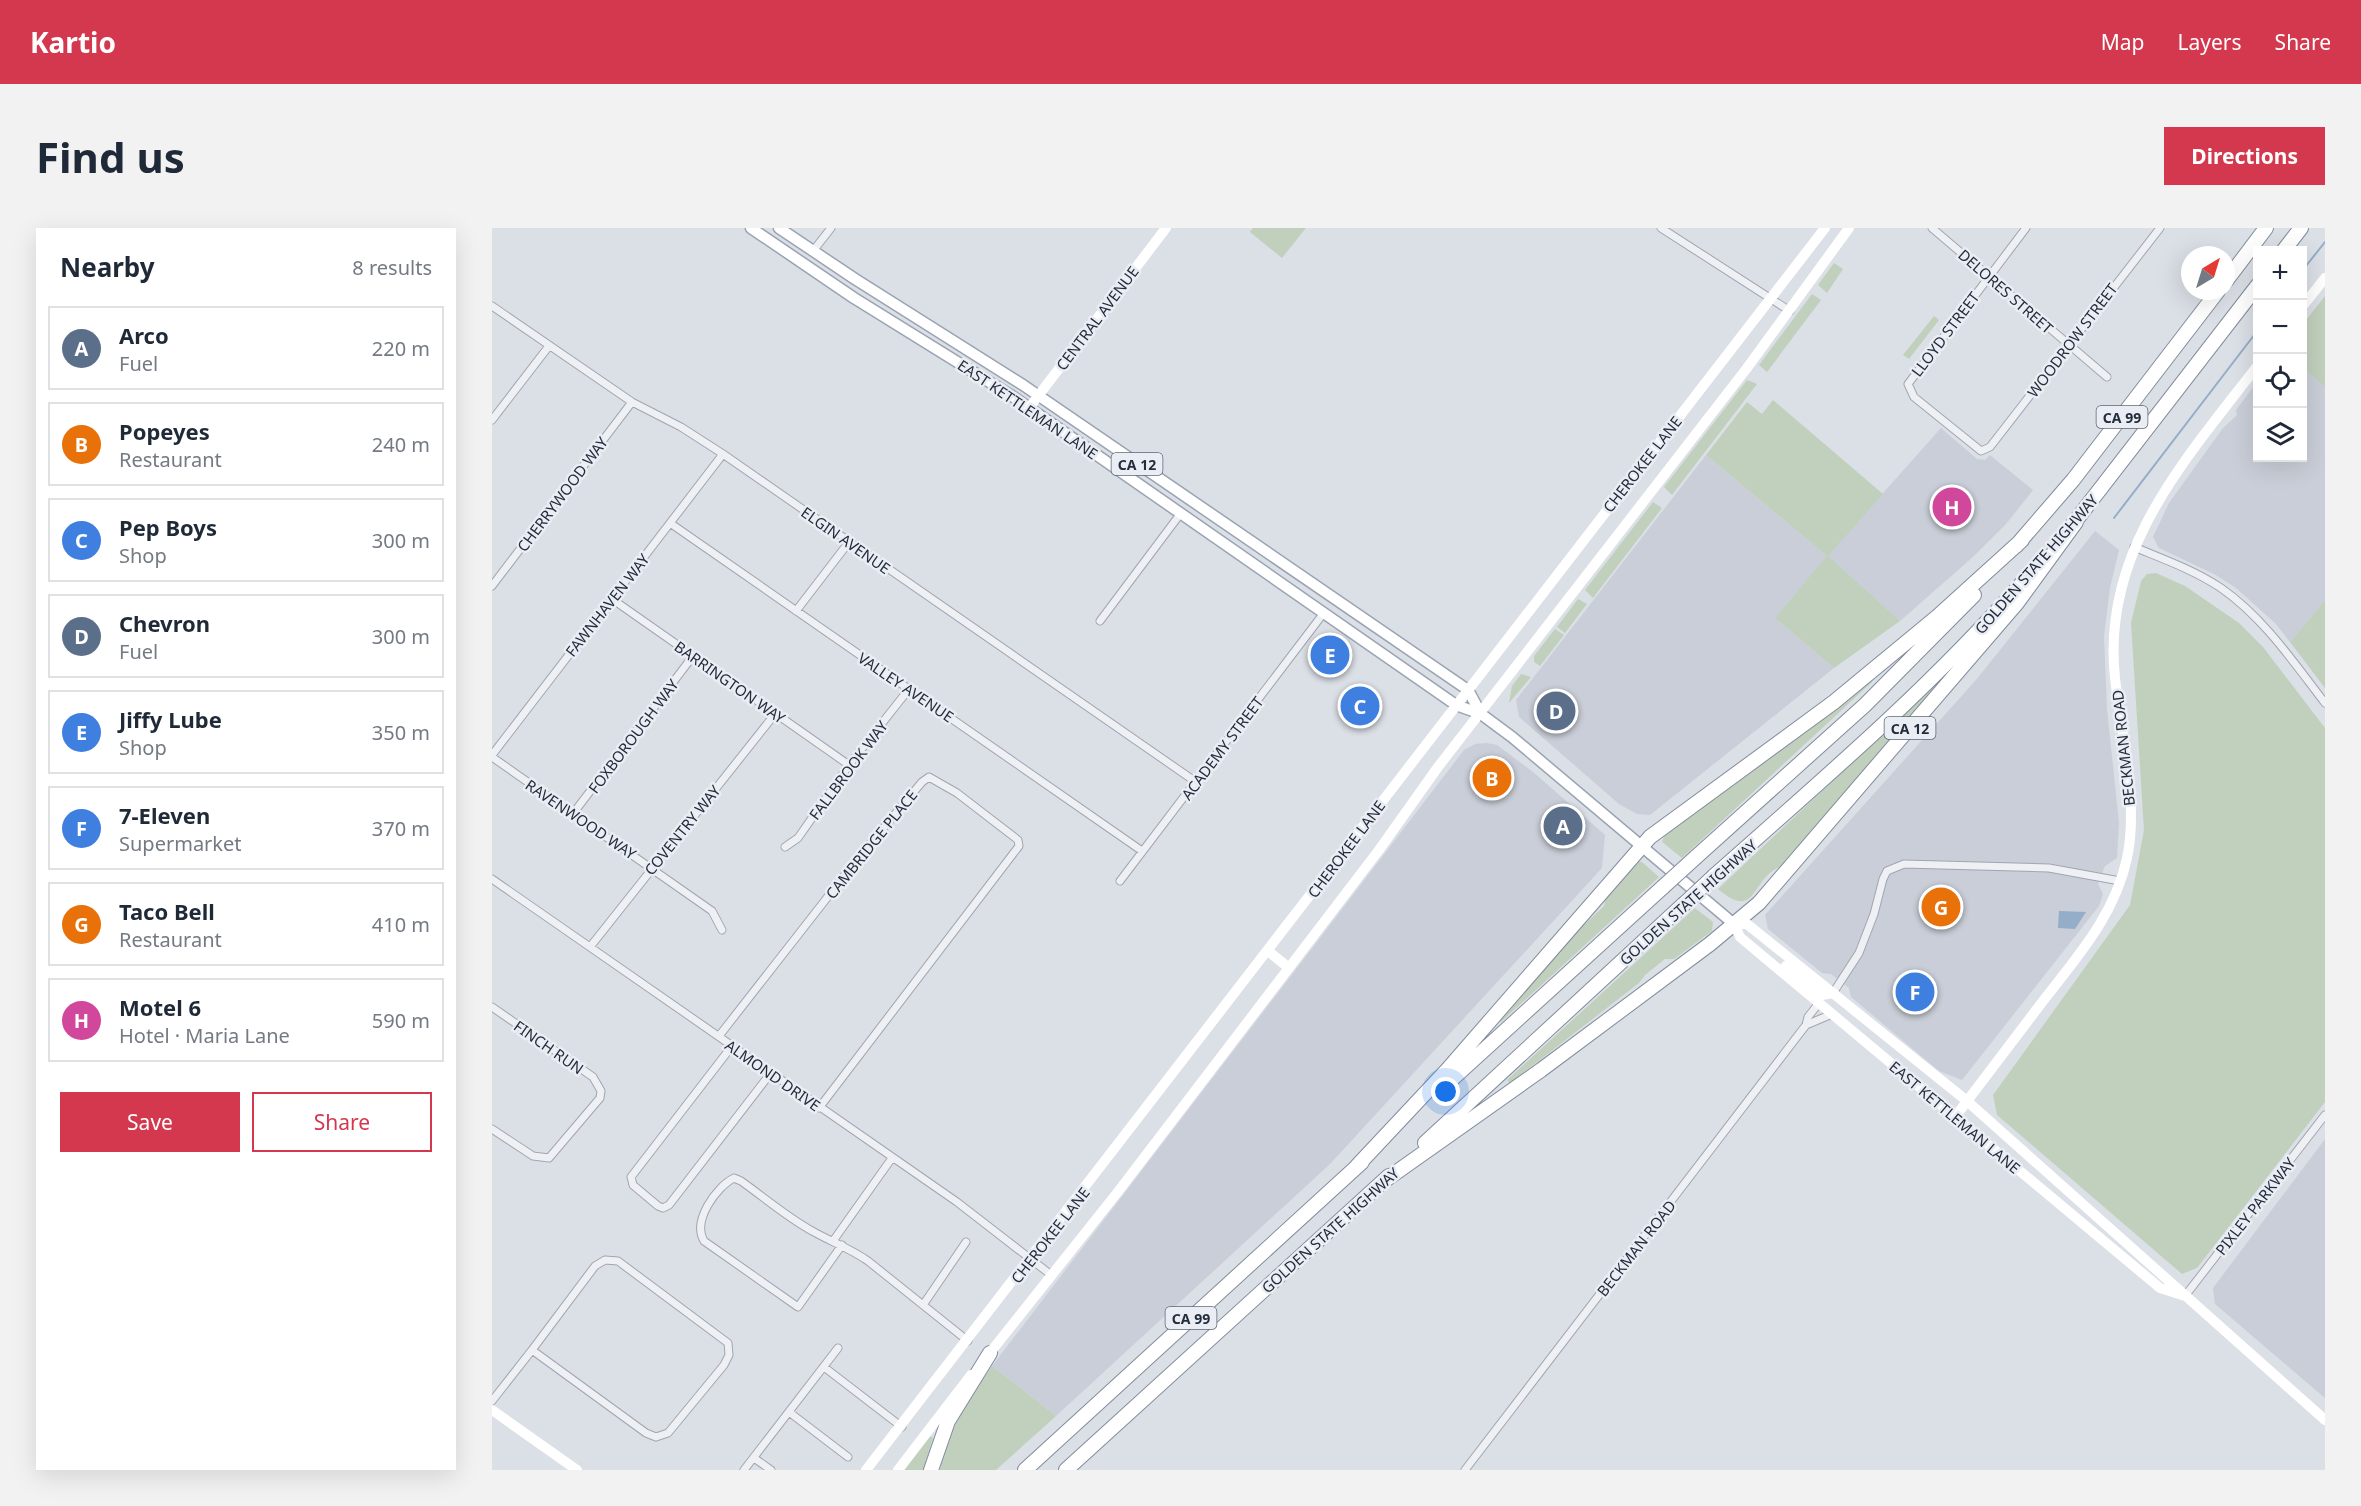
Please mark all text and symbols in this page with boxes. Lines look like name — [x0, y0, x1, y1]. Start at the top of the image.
text: Kartio — [30, 23, 116, 61]
text: Map — [2101, 28, 2145, 56]
text: Layers — [2178, 28, 2242, 56]
text: Share — [2275, 28, 2331, 56]
button: Directions — [2164, 127, 2325, 185]
text: Find us — [36, 128, 185, 185]
street label: DELORES STREET — [1954, 244, 2058, 338]
north arrow — [2181, 246, 2235, 300]
map controls — [2253, 246, 2307, 462]
button: + — [2253, 246, 2307, 300]
text: Nearby — [60, 249, 155, 285]
text: 8 results — [352, 254, 432, 281]
street label: CENTRAL AVENUE — [1051, 262, 1143, 374]
street label: WOODROW STREET — [2023, 278, 2122, 401]
street label: LLOYD STREET — [1907, 287, 1984, 380]
button: − — [2253, 300, 2307, 354]
text: Arco — [119, 320, 169, 350]
text: A — [75, 335, 88, 362]
text: 220 m — [372, 335, 430, 362]
text: Fuel — [119, 350, 158, 377]
button: locate — [2253, 354, 2307, 408]
street label: EAST KETTLEMAN LANE — [954, 355, 1102, 463]
road number: CA 99 — [2096, 406, 2148, 428]
button: layers — [2253, 408, 2307, 462]
street label: CHEROKEE LANE — [1598, 412, 1686, 516]
text: Popeyes — [119, 416, 210, 446]
text: B — [75, 431, 88, 458]
text: 240 m — [372, 431, 430, 458]
street label: CHERRYWOOD WAY — [512, 432, 612, 555]
text: Restaurant — [119, 446, 222, 473]
road number: CA 12 — [1112, 453, 1162, 475]
pin: H — [1932, 484, 1972, 530]
street label: GOLDEN STATE HIGHWAY — [1970, 490, 2102, 638]
street label: ELGIN AVENUE — [798, 502, 894, 578]
text: Pep Boys — [119, 512, 217, 542]
text: C — [75, 527, 88, 554]
text: 300 m — [372, 527, 430, 554]
text: Shop — [119, 542, 167, 569]
street label: FAWNHAVEN WAY — [561, 549, 654, 660]
text: Chevron — [119, 608, 210, 638]
text: D — [74, 623, 89, 650]
text: 300 m — [372, 623, 430, 650]
pin: E — [1310, 632, 1350, 678]
street label: BARRINGTON WAY — [671, 636, 790, 728]
text: Fuel — [119, 638, 158, 665]
street label: VALLEY AVENUE — [854, 648, 958, 726]
street label: FOXBOROUGH WAY — [584, 675, 683, 797]
pin: C — [1340, 684, 1380, 728]
pin: D — [1536, 688, 1576, 734]
street label: BECKMAN ROAD — [2107, 689, 2139, 807]
street label: ACADEMY STREET — [1177, 692, 1268, 804]
text: Jiffy Lube — [119, 704, 222, 734]
street label: FALLBROOK WAY — [804, 716, 892, 824]
road number: CA 12 — [1884, 717, 1936, 739]
text: E — [76, 719, 87, 746]
text: 350 m — [372, 719, 430, 746]
text: Shop — [119, 734, 167, 761]
pin: B — [1472, 756, 1512, 800]
street label: RAVENWOOD WAY — [522, 774, 641, 864]
street label: COVENTRY WAY — [640, 781, 725, 879]
street label: CAMBRIDGE PLACE — [821, 785, 921, 903]
street label: CHEROKEE LANE — [1303, 796, 1389, 902]
text: 7-Eleven — [119, 800, 210, 830]
pin: A — [1544, 804, 1582, 848]
text: F — [76, 815, 87, 842]
text: 370 m — [372, 815, 430, 842]
text: Supermarket — [119, 830, 242, 857]
street label: GOLDEN STATE HIGHWAY — [1615, 835, 1761, 969]
pin: G — [1922, 884, 1960, 930]
text: Taco Bell — [119, 896, 215, 926]
text: G — [74, 911, 89, 938]
text: 410 m — [372, 911, 430, 938]
text: Restaurant — [119, 926, 222, 953]
pin: F — [1896, 970, 1934, 1014]
text: Motel 6 — [119, 992, 201, 1022]
text: H — [74, 1007, 89, 1034]
text: 590 m — [372, 1007, 430, 1034]
street label: FINCH RUN — [510, 1016, 588, 1078]
text: Hotel · Maria Lane — [119, 1022, 290, 1049]
street label: ALMOND DRIVE — [722, 1035, 824, 1115]
street label: EAST KETTLEMAN LANE — [1885, 1056, 2025, 1178]
your location — [1431, 1077, 1460, 1106]
button: Save — [60, 1092, 240, 1152]
button: Share — [252, 1092, 432, 1152]
street label: PIXLEY PARKWAY — [2211, 1153, 2300, 1259]
street label: GOLDEN STATE HIGHWAY — [1257, 1163, 1403, 1297]
street label: CHEROKEE LANE — [1006, 1183, 1094, 1287]
street label: BECKMAN ROAD — [1592, 1196, 1680, 1300]
road number: CA 99 — [1166, 1307, 1216, 1329]

